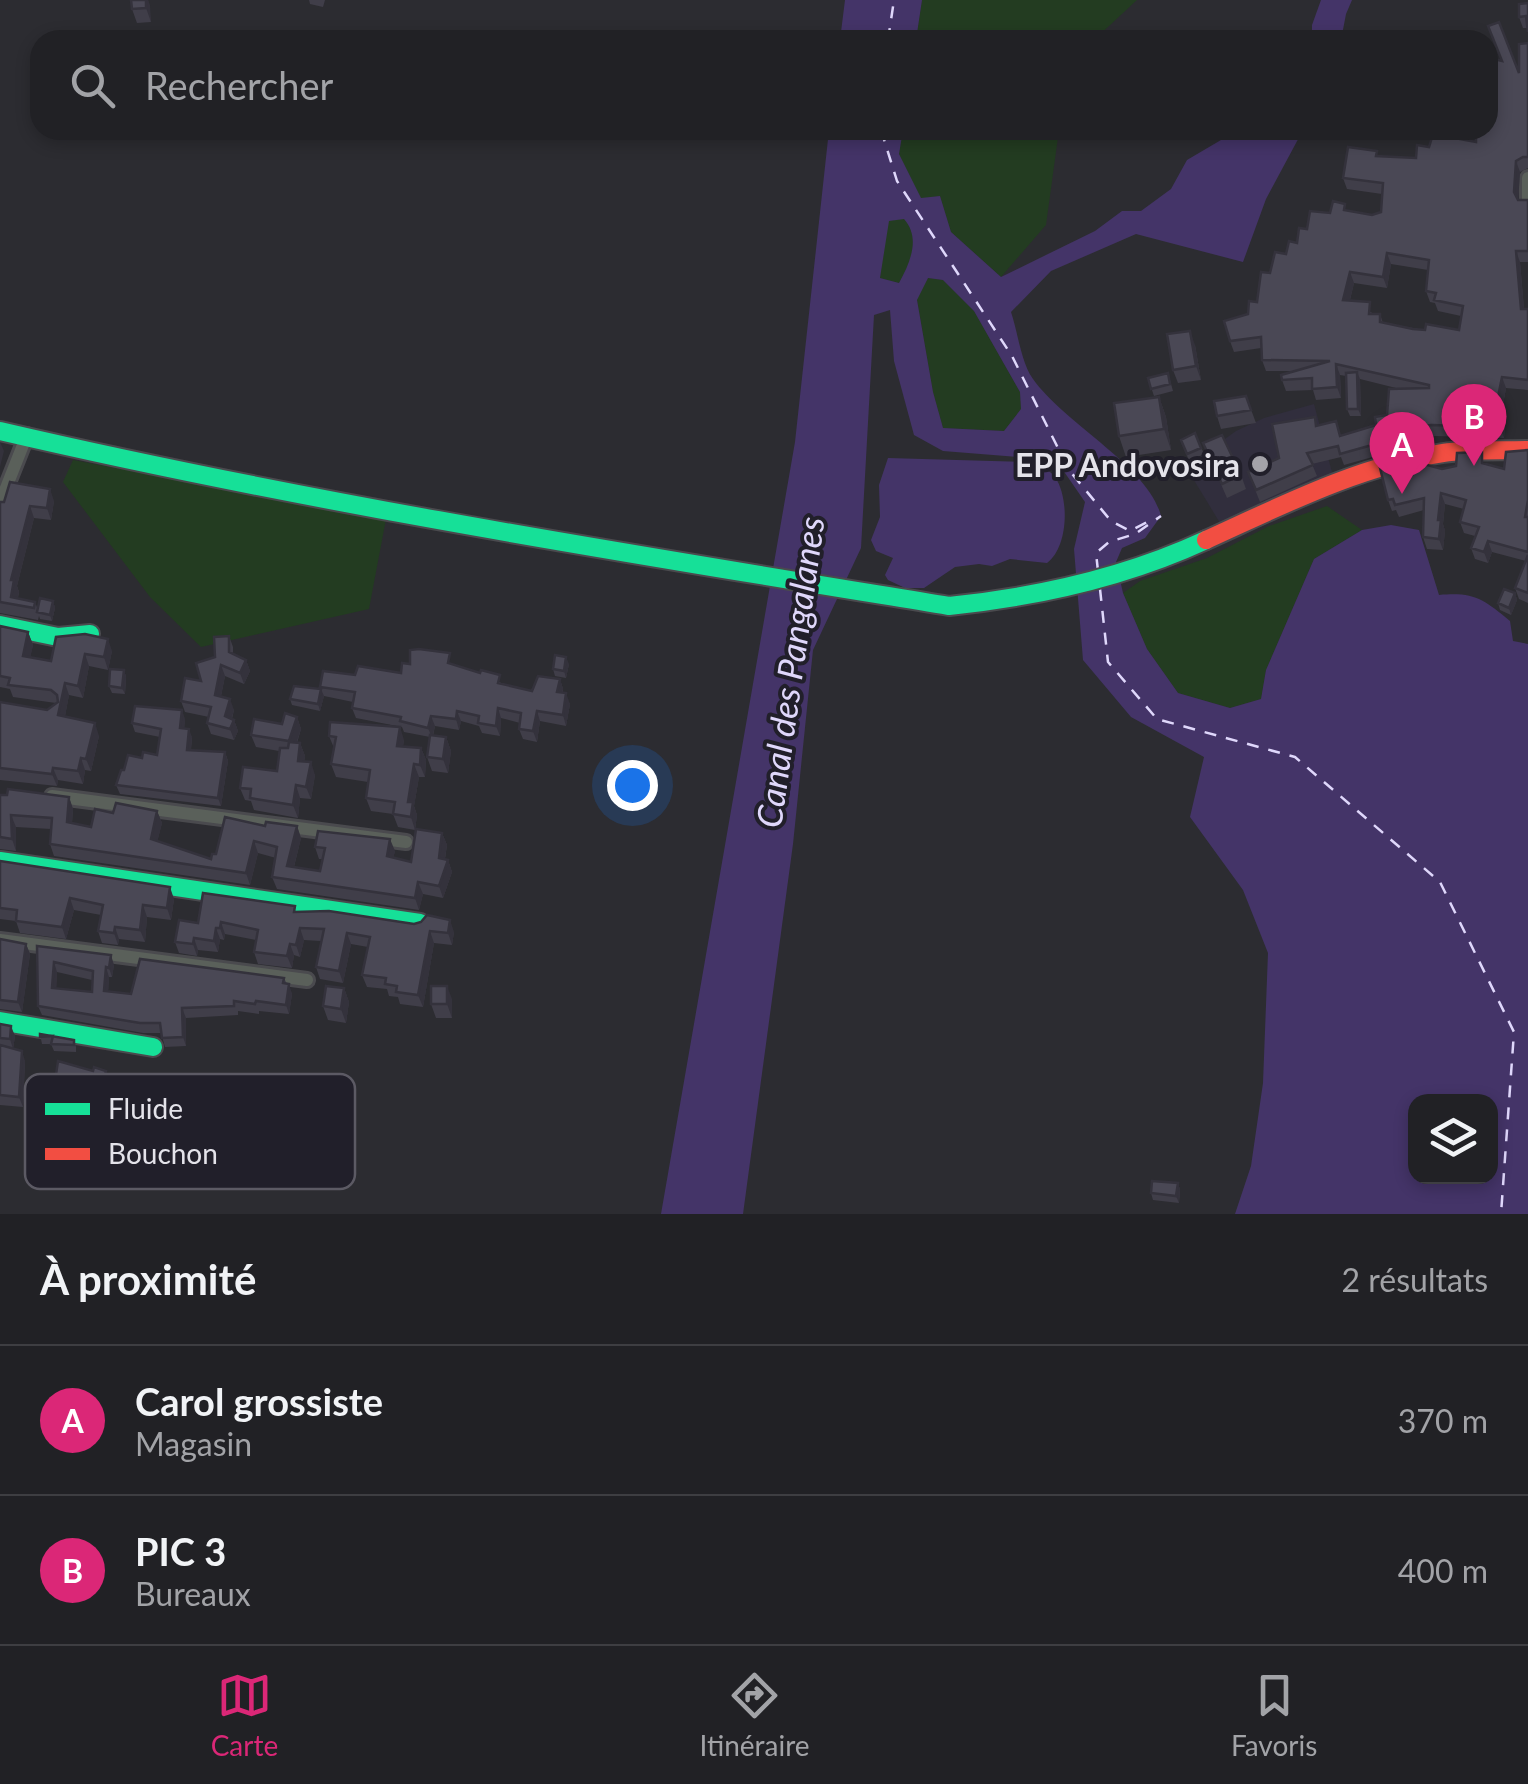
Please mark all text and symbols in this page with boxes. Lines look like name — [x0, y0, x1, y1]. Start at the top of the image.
search box — [30, 30, 1498, 140]
icon: search — [65, 58, 120, 113]
text: Rechercher — [145, 62, 333, 108]
pin: B — [1442, 384, 1506, 466]
pin: A — [1370, 412, 1434, 494]
place label: EPP Andovosira — [1015, 445, 1240, 484]
marker: EPP Andovosira — [1249, 453, 1271, 475]
water label: Canal des Pangalanes — [746, 514, 832, 830]
your location — [607, 760, 658, 811]
legend — [25, 1074, 355, 1189]
text: Fluide — [108, 1091, 183, 1125]
map controls — [1408, 1094, 1498, 1184]
button: layers — [1408, 1094, 1498, 1184]
text: Bouchon — [108, 1136, 218, 1170]
text: À proximité — [40, 1254, 256, 1304]
text: 2 résultats — [1342, 1260, 1488, 1299]
text: Carol grossiste — [135, 1378, 383, 1424]
text: A — [61, 1401, 84, 1440]
text: 370 m — [1398, 1401, 1488, 1440]
text: Magasin — [135, 1424, 252, 1463]
text: PIC 3 — [135, 1528, 226, 1574]
text: B — [62, 1551, 83, 1590]
text: 400 m — [1398, 1551, 1488, 1590]
text: Bureaux — [135, 1574, 251, 1613]
tab: Carte — [211, 1668, 278, 1762]
tab: Itinéraire — [700, 1668, 810, 1762]
tab: Favoris — [1231, 1668, 1317, 1762]

